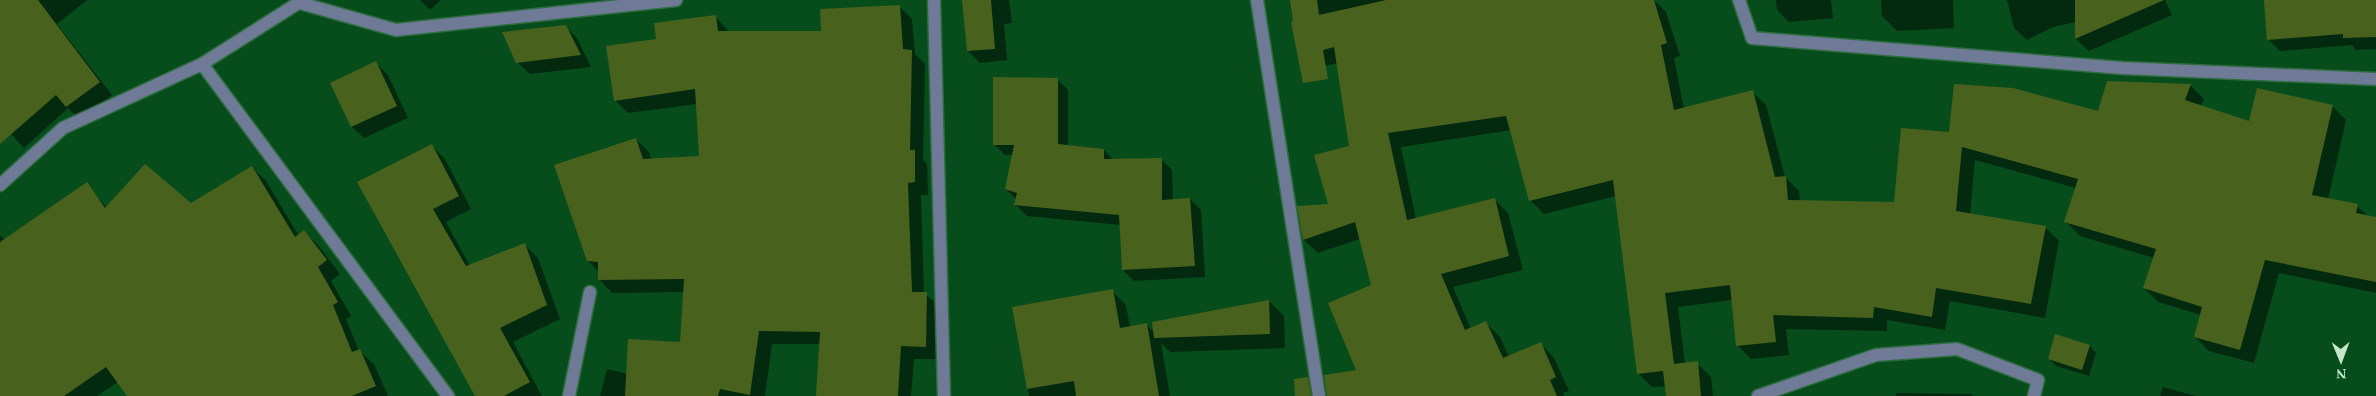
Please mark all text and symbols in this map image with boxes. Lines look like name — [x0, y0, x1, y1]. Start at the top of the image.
north arrow — [2316, 336, 2366, 386]
text: N — [2336, 366, 2346, 381]

